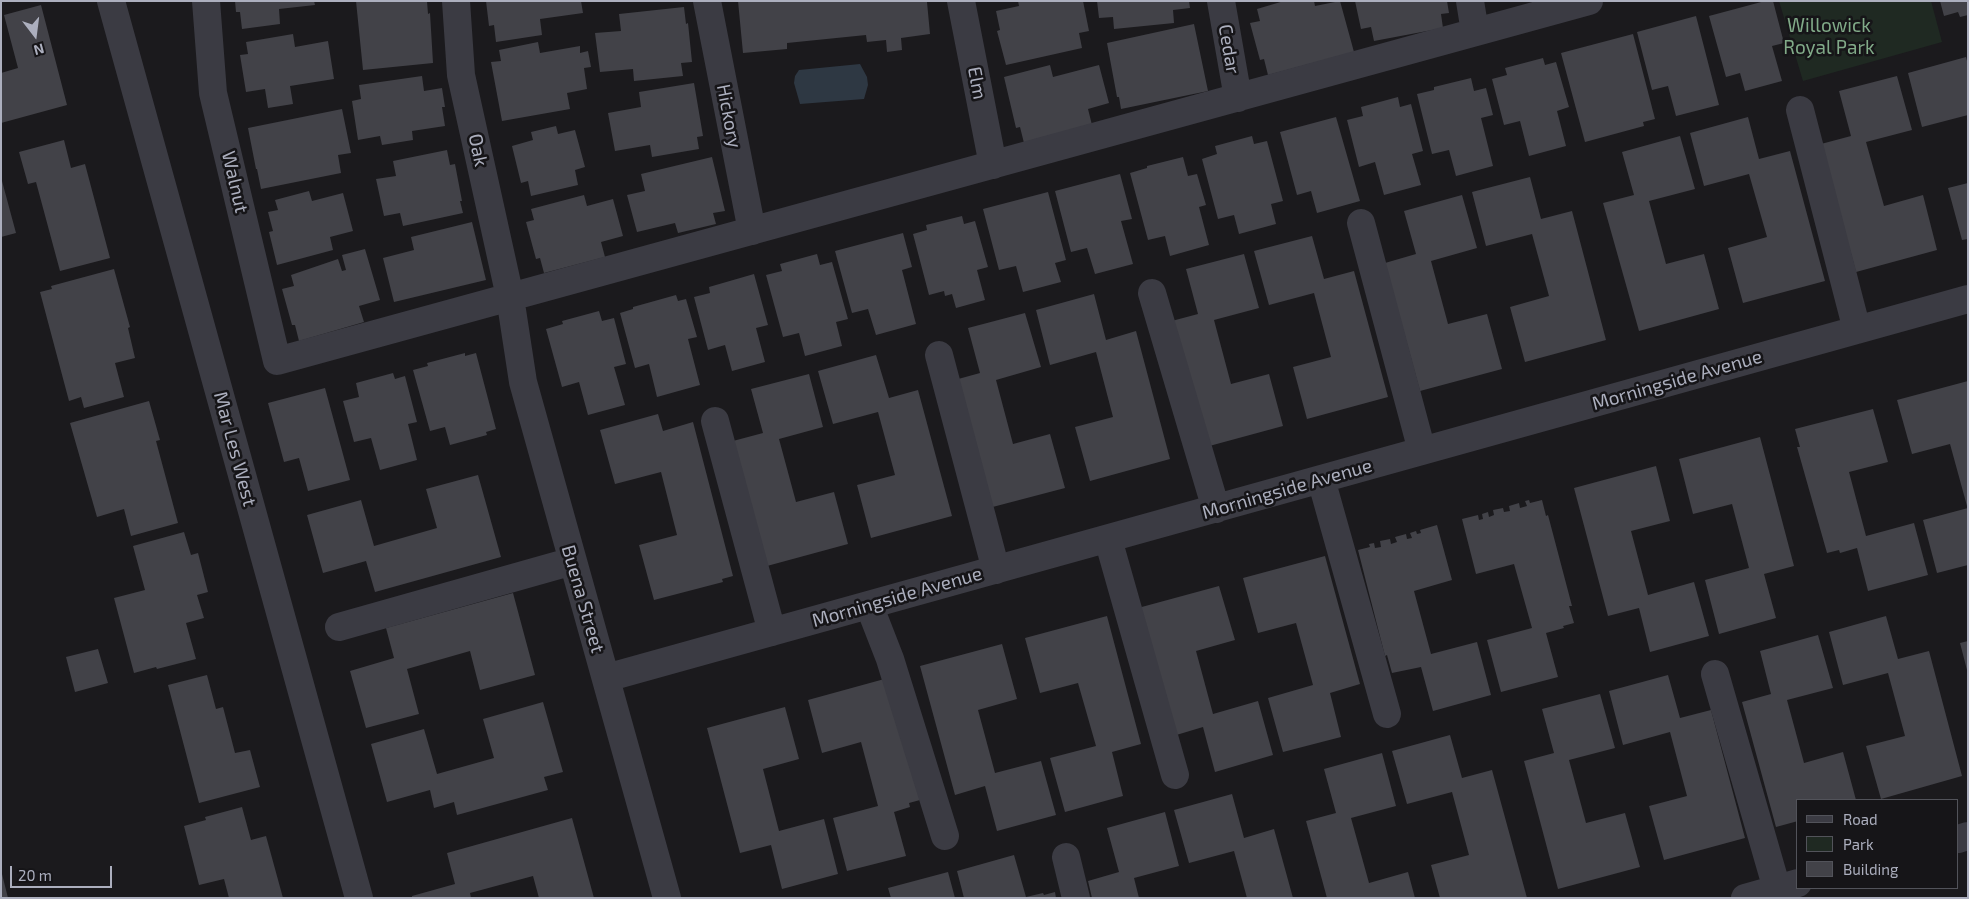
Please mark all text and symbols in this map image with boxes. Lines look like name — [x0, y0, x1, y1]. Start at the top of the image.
north arrow — [10, 10, 60, 60]
park label: Willowick Royal Park — [1783, 15, 1875, 59]
street label: Cedar — [1213, 22, 1245, 76]
text: N — [32, 40, 46, 59]
street label: Elm — [963, 65, 991, 101]
street label: Hickory — [712, 82, 746, 150]
street label: Oak — [463, 132, 493, 168]
street label: Walnut — [217, 149, 253, 215]
street label: Morningside Avenue — [1589, 345, 1765, 415]
street label: Mar Les West — [209, 389, 261, 509]
street label: Morningside Avenue — [1199, 454, 1375, 524]
street label: Buena Street — [557, 542, 609, 656]
street label: Morningside Avenue — [809, 562, 985, 632]
legend — [1796, 799, 1959, 889]
text: Road — [1843, 810, 1878, 828]
text: Park — [1843, 835, 1874, 853]
scale bar — [12, 856, 115, 888]
text: Building — [1843, 860, 1898, 878]
text: 20 m — [18, 866, 52, 884]

